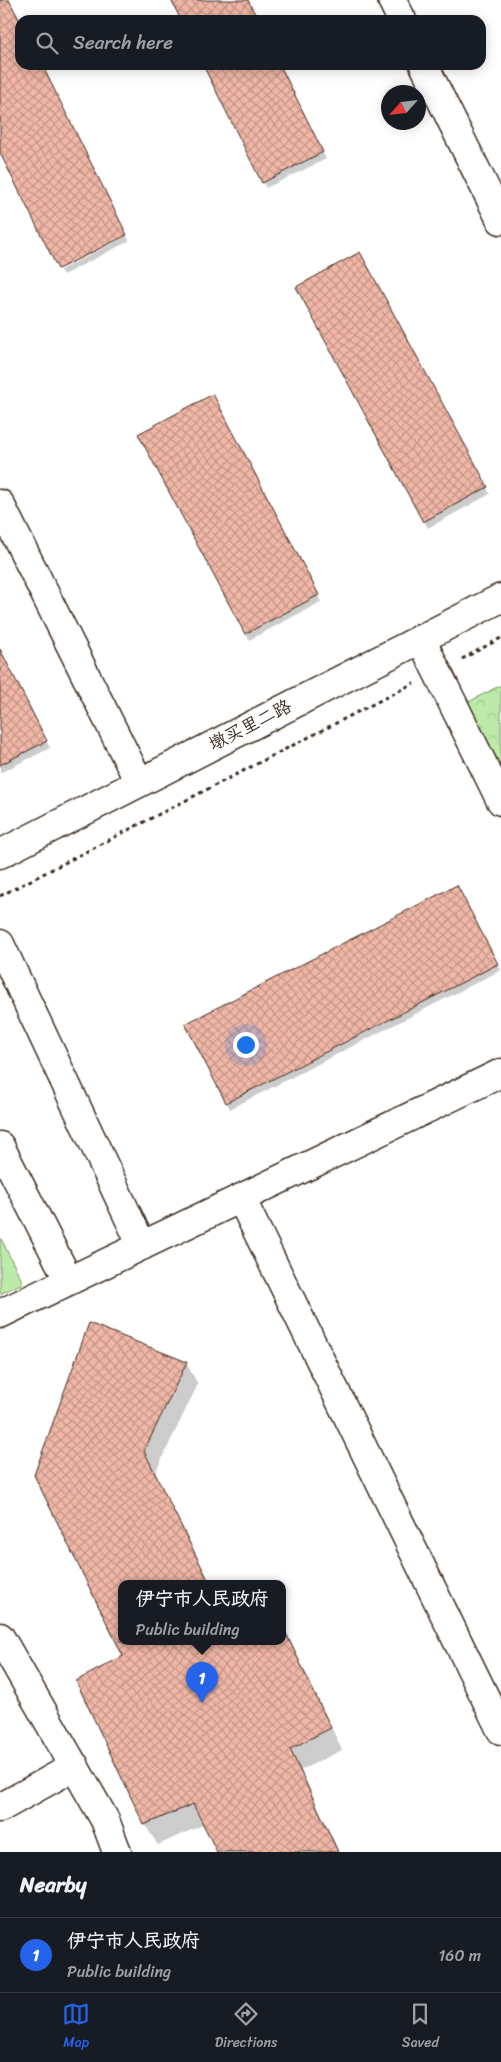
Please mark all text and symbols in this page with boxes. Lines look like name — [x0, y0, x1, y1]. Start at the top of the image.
search box — [15, 15, 486, 70]
text: Search here — [73, 26, 173, 59]
icon: search — [33, 29, 61, 57]
north arrow — [381, 85, 426, 130]
street label: 墩买里二路 — [203, 690, 297, 760]
your location — [233, 1032, 259, 1058]
popup — [118, 1580, 286, 1645]
text: 伊宁市人民政府 — [135, 1582, 269, 1615]
text: Public building — [135, 1615, 240, 1644]
pin: 1 — [186, 1662, 218, 1703]
text: Nearby — [20, 1866, 86, 1904]
text: 伊宁市人民政府 — [67, 1924, 200, 1957]
text: 1 — [33, 1941, 39, 1970]
text: 160 m — [438, 1941, 481, 1970]
text: Public building — [67, 1957, 171, 1986]
tab: Map — [62, 2000, 90, 2055]
tab: Directions — [215, 2000, 277, 2055]
tab: Saved — [402, 2000, 439, 2055]

